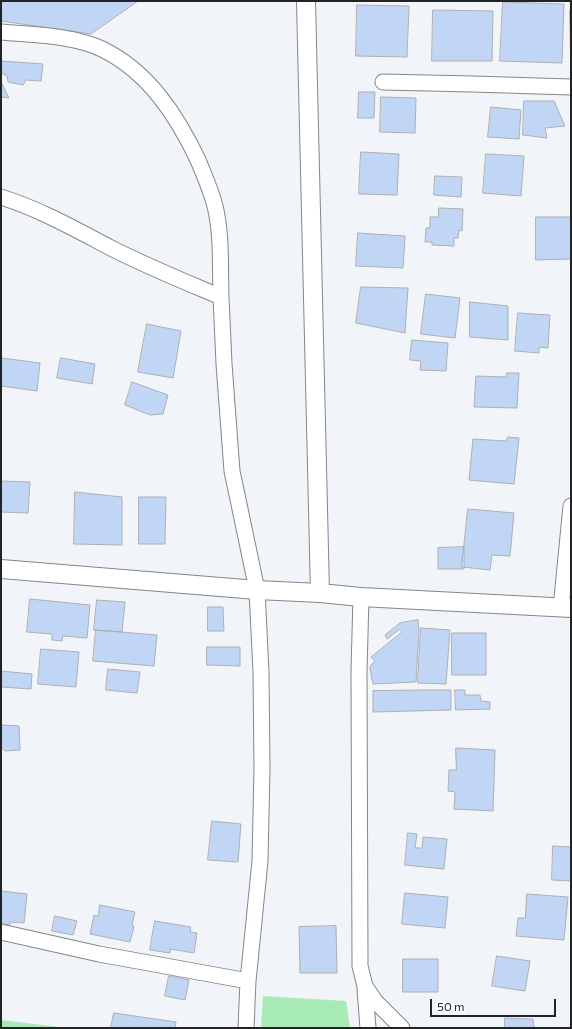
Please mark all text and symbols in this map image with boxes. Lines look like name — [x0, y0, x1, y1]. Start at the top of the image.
scale bar — [432, 991, 558, 1017]
text: 50 m — [437, 999, 465, 1013]

